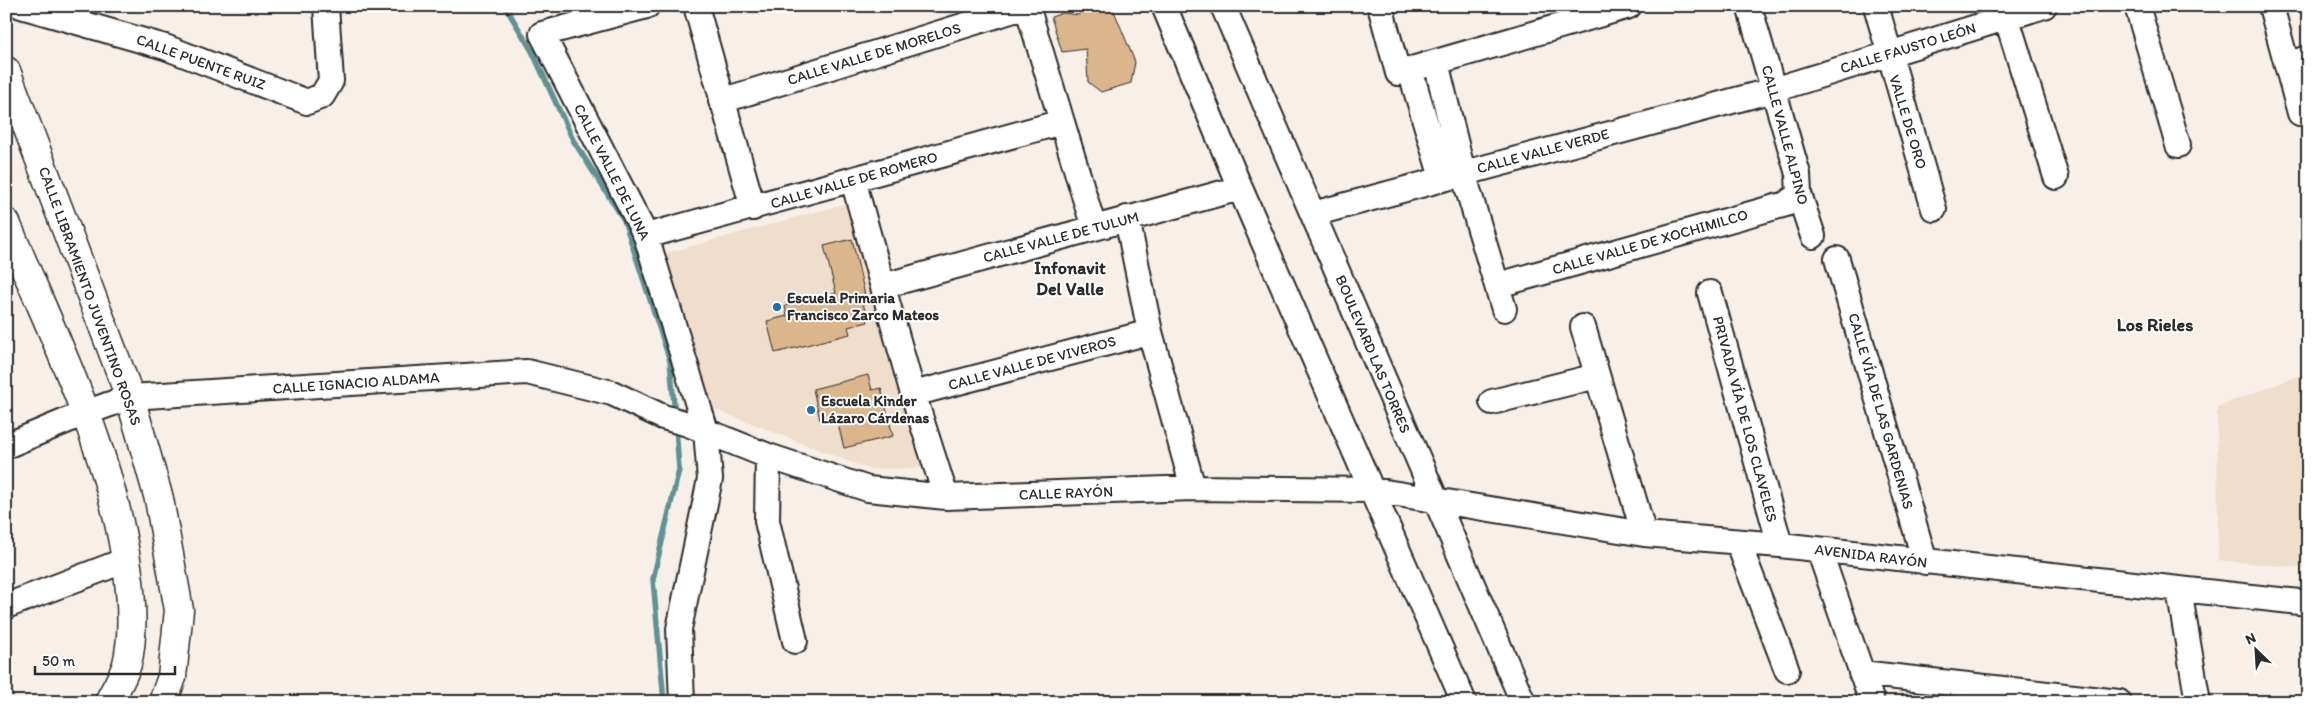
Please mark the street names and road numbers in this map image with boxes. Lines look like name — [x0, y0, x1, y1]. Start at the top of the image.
street label: CALLE VALLE DE MORELOS — [785, 19, 963, 89]
street label: CALLE FAUSTO LEÓN — [1838, 19, 1978, 77]
street label: CALLE PUENTE RUIZ — [134, 30, 269, 94]
street label: CALLE VALLE ALPINO — [1758, 63, 1812, 207]
street label: VALLE DE ORO — [1885, 73, 1931, 171]
street label: CALLE VALLE DE LUNA — [570, 101, 654, 243]
street label: CALLE VALLE VERDE — [1475, 125, 1611, 177]
street label: CALLE VALLE DE ROMERO — [768, 147, 940, 213]
street label: CALLE LIBRAMIENTO JUVENTINO ROSAS — [35, 164, 145, 428]
street label: CALLE VALLE DE XOCHIMILCO — [1550, 205, 1750, 279]
street label: CALLE VALLE DE TULUM — [981, 207, 1141, 267]
street label: BOULEVARD LAS TORRES — [1332, 272, 1414, 436]
street label: CALLE VÍA DE LAS GARDENIAS — [1844, 311, 1918, 511]
street label: PRIVADA VÍA DE LOS CLAVELES — [1709, 314, 1781, 524]
street label: CALLE VALLE DE VIVEROS — [946, 332, 1118, 394]
street label: CALLE IGNACIO ALDAMA — [272, 368, 440, 398]
street label: CALLE RAYÓN — [1019, 482, 1113, 504]
street label: AVENIDA RAYÓN — [1814, 540, 1928, 572]

